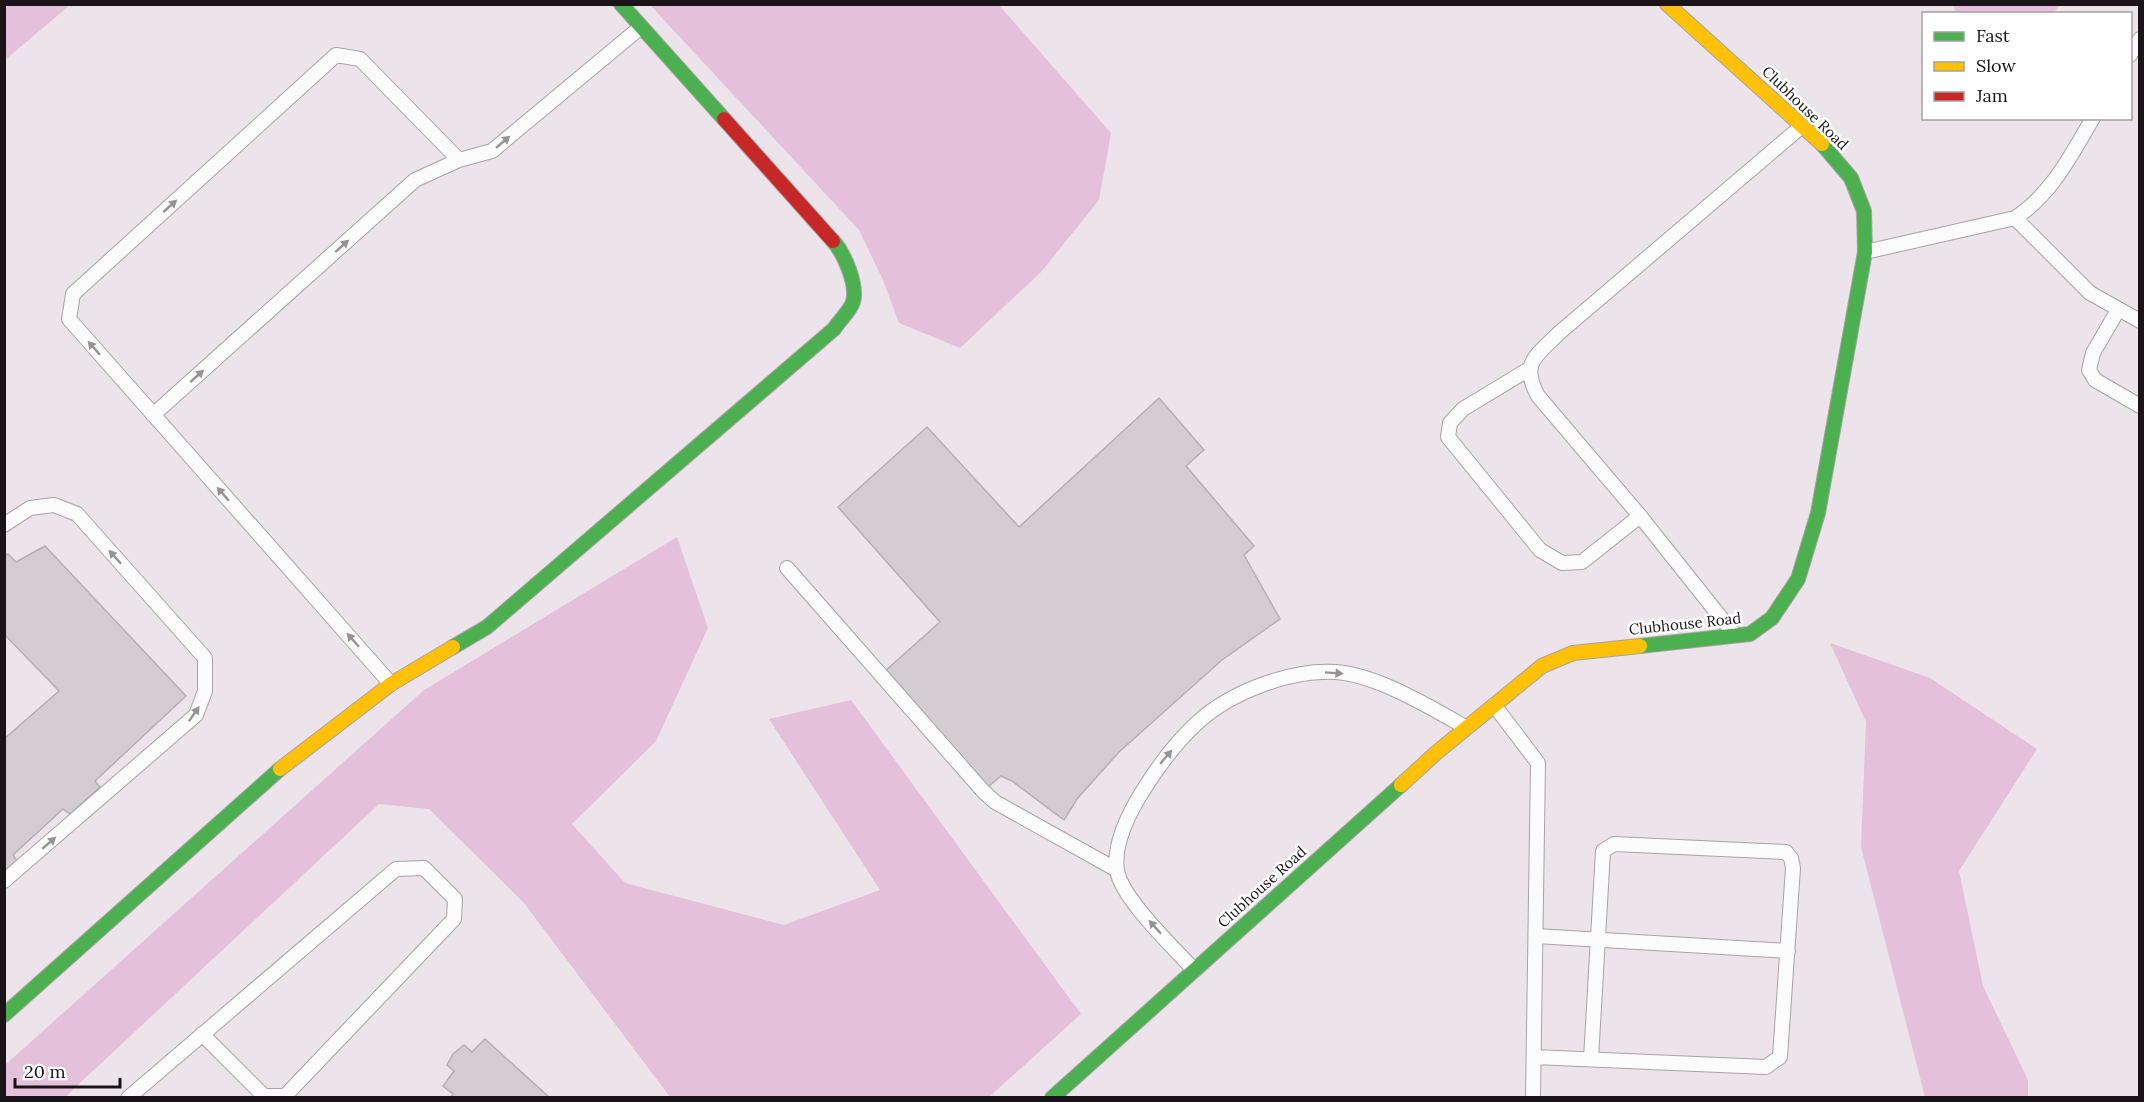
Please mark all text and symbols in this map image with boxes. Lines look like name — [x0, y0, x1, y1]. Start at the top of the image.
legend — [1922, 12, 2132, 120]
text: Fast — [1976, 24, 2010, 47]
text: Slow — [1976, 54, 2016, 77]
street label: Clubhouse Road — [1758, 62, 1853, 154]
text: Jam — [1975, 84, 2008, 107]
one-way arrow — [495, 136, 510, 149]
one-way arrow — [162, 200, 177, 213]
one-way arrow — [334, 240, 349, 253]
one-way arrow — [88, 341, 101, 356]
one-way arrow — [189, 370, 204, 383]
one-way arrow — [217, 486, 230, 502]
one-way arrow — [108, 549, 122, 564]
street label: Clubhouse Road — [1628, 608, 1742, 639]
one-way arrow — [347, 633, 360, 648]
one-way arrow — [1324, 668, 1343, 678]
one-way arrow — [188, 706, 200, 722]
one-way arrow — [1160, 749, 1173, 765]
one-way arrow — [41, 837, 56, 850]
street label: Clubhouse Road — [1213, 842, 1310, 931]
one-way arrow — [1148, 919, 1162, 934]
scale bar — [15, 1051, 120, 1089]
text: 20 m — [24, 1060, 66, 1083]

